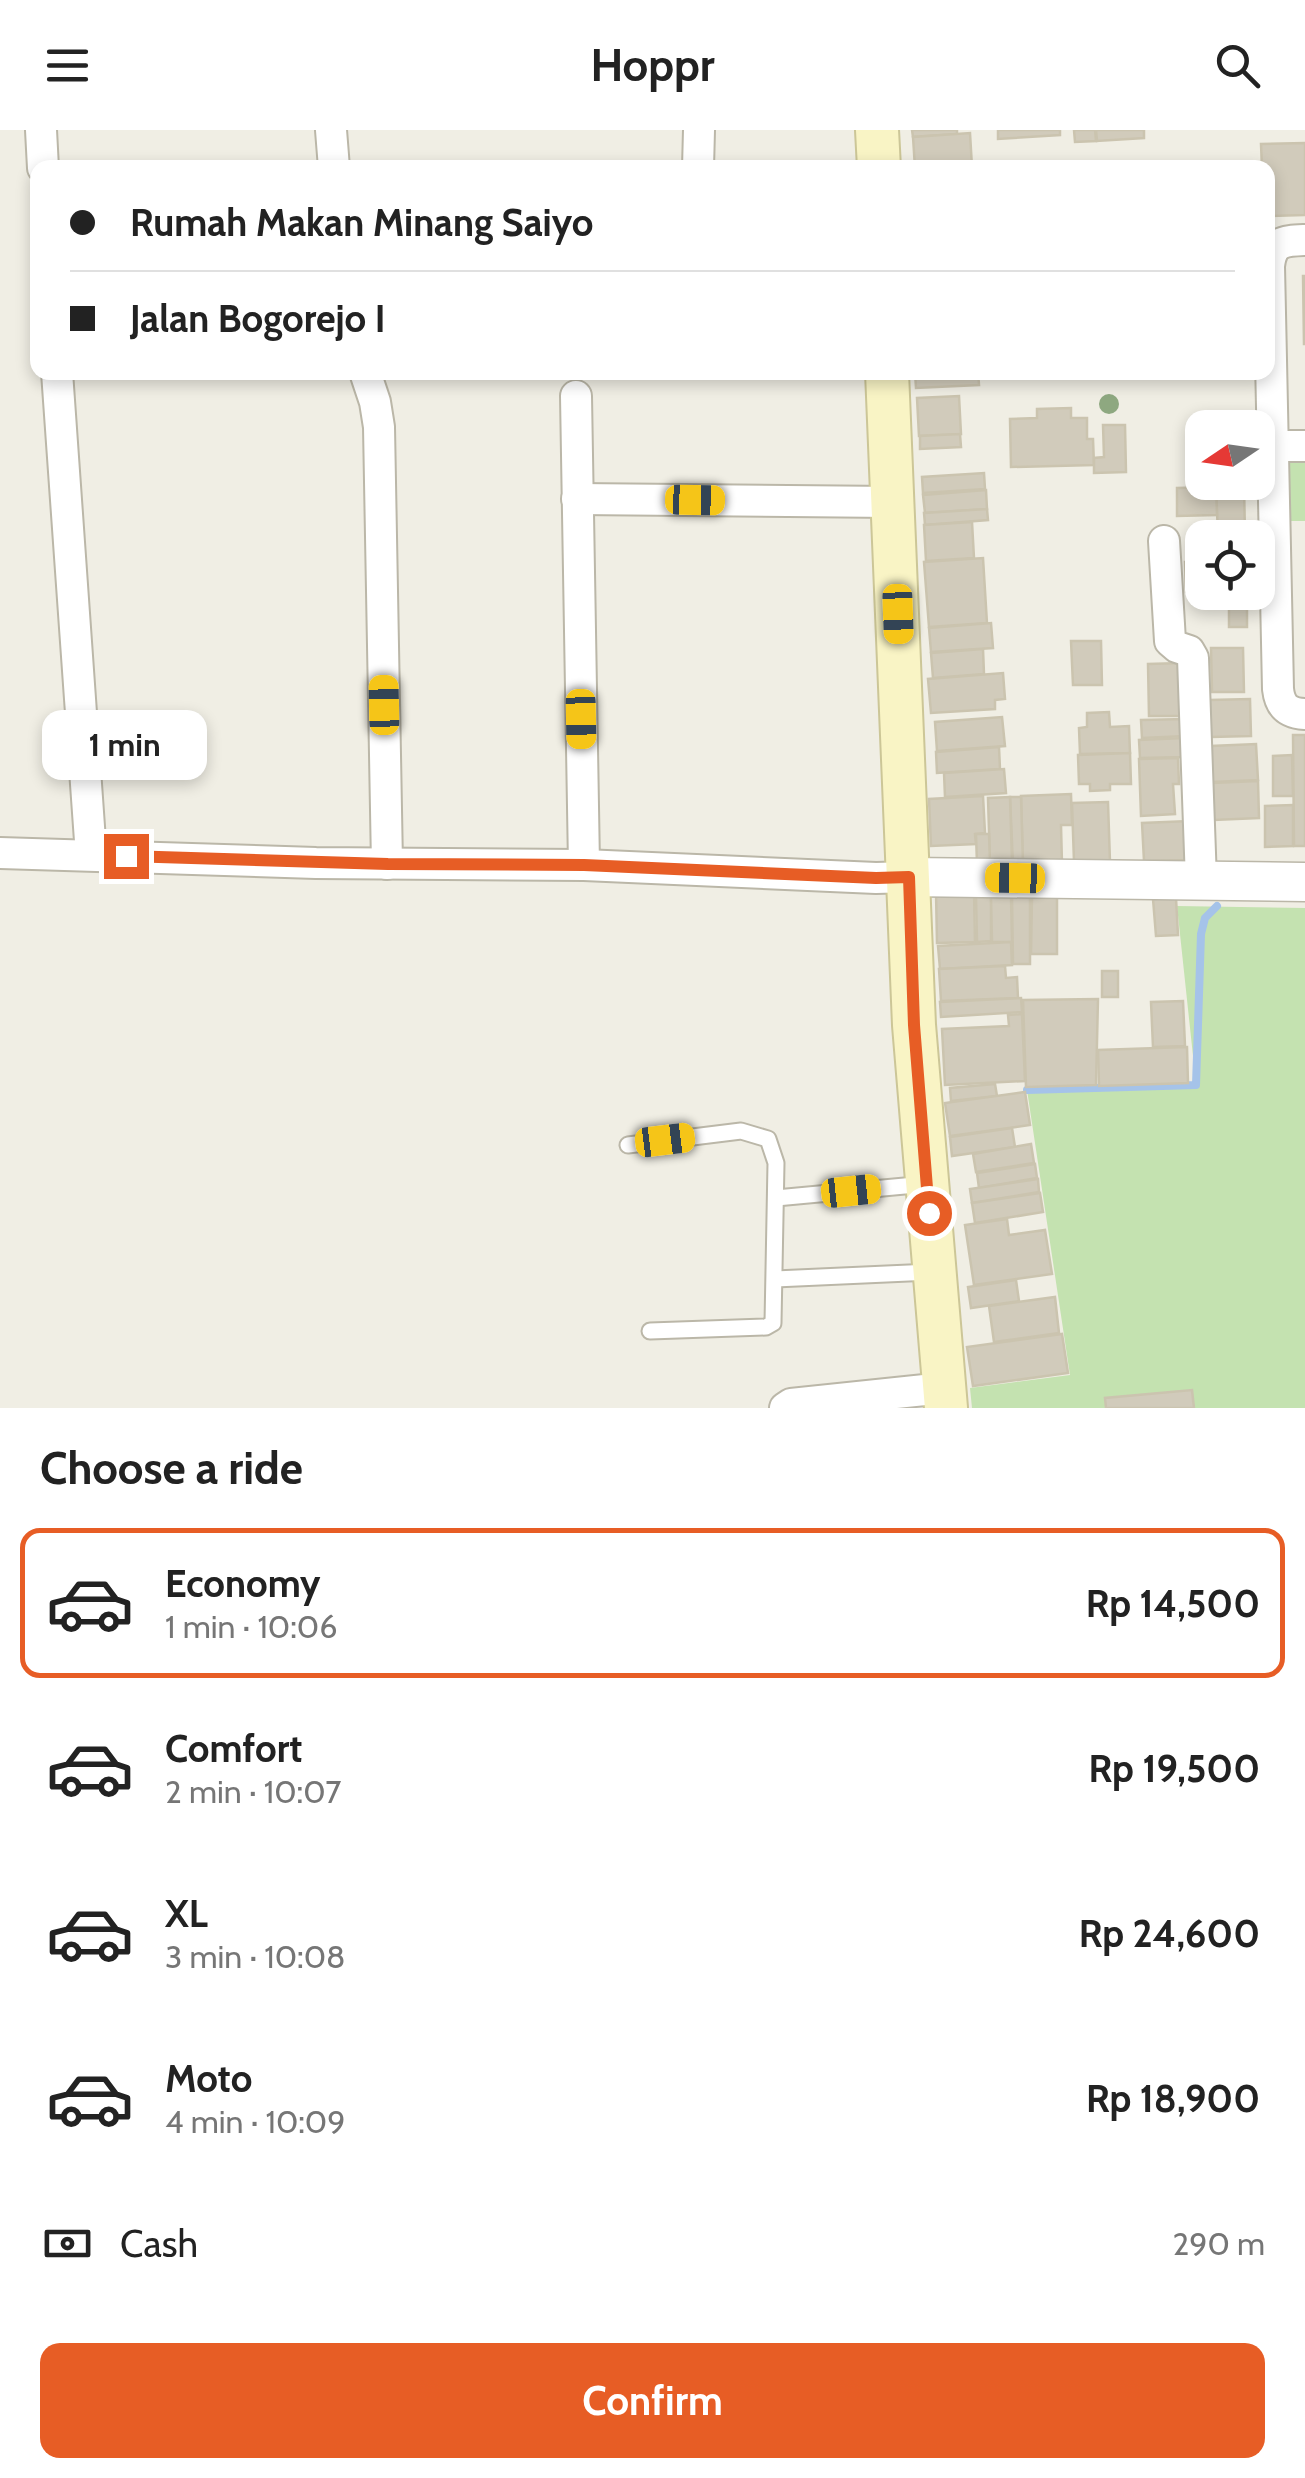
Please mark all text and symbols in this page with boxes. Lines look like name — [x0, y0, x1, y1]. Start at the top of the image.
icon: menu — [40, 38, 95, 93]
text: Hoppr — [590, 38, 715, 92]
icon: search — [1210, 38, 1265, 93]
text: Rumah Makan Minang Saiyo — [130, 199, 593, 246]
text: Jalan Bogorejo I — [130, 295, 386, 342]
north arrow — [1185, 410, 1275, 500]
map controls — [1185, 410, 1275, 610]
car — [665, 484, 725, 516]
button: locate — [1185, 520, 1275, 610]
car — [882, 583, 914, 645]
car — [368, 675, 400, 735]
car — [565, 689, 597, 749]
callout: 1 min — [44, 711, 208, 781]
text: 1 min — [88, 725, 161, 764]
route end — [104, 834, 149, 879]
car — [985, 862, 1045, 894]
car — [633, 1121, 697, 1159]
car — [820, 1173, 882, 1209]
route start — [907, 1191, 952, 1236]
text: Choose a ride — [40, 1441, 303, 1495]
icon: car — [45, 1558, 135, 1648]
text: Economy — [165, 1560, 320, 1607]
text: Rp 14,500 — [1086, 1580, 1260, 1627]
text: 1 min · 10:06 — [165, 1607, 337, 1646]
icon: car — [45, 1723, 135, 1813]
text: Comfort — [165, 1725, 302, 1772]
text: Rp 19,500 — [1089, 1745, 1260, 1792]
text: 2 min · 10:07 — [165, 1772, 341, 1811]
icon: car — [45, 1888, 135, 1978]
text: XL — [165, 1890, 208, 1937]
text: Rp 24,600 — [1079, 1910, 1260, 1957]
text: 3 min · 10:08 — [165, 1937, 345, 1976]
icon: car — [45, 2053, 135, 2143]
text: Moto — [165, 2055, 252, 2102]
text: Rp 18,900 — [1086, 2075, 1260, 2122]
text: 4 min · 10:09 — [165, 2102, 345, 2141]
icon: cash — [40, 2216, 95, 2271]
text: Cash — [120, 2220, 198, 2267]
text: 290 m — [1172, 2224, 1265, 2263]
button: Confirm — [40, 2343, 1265, 2458]

